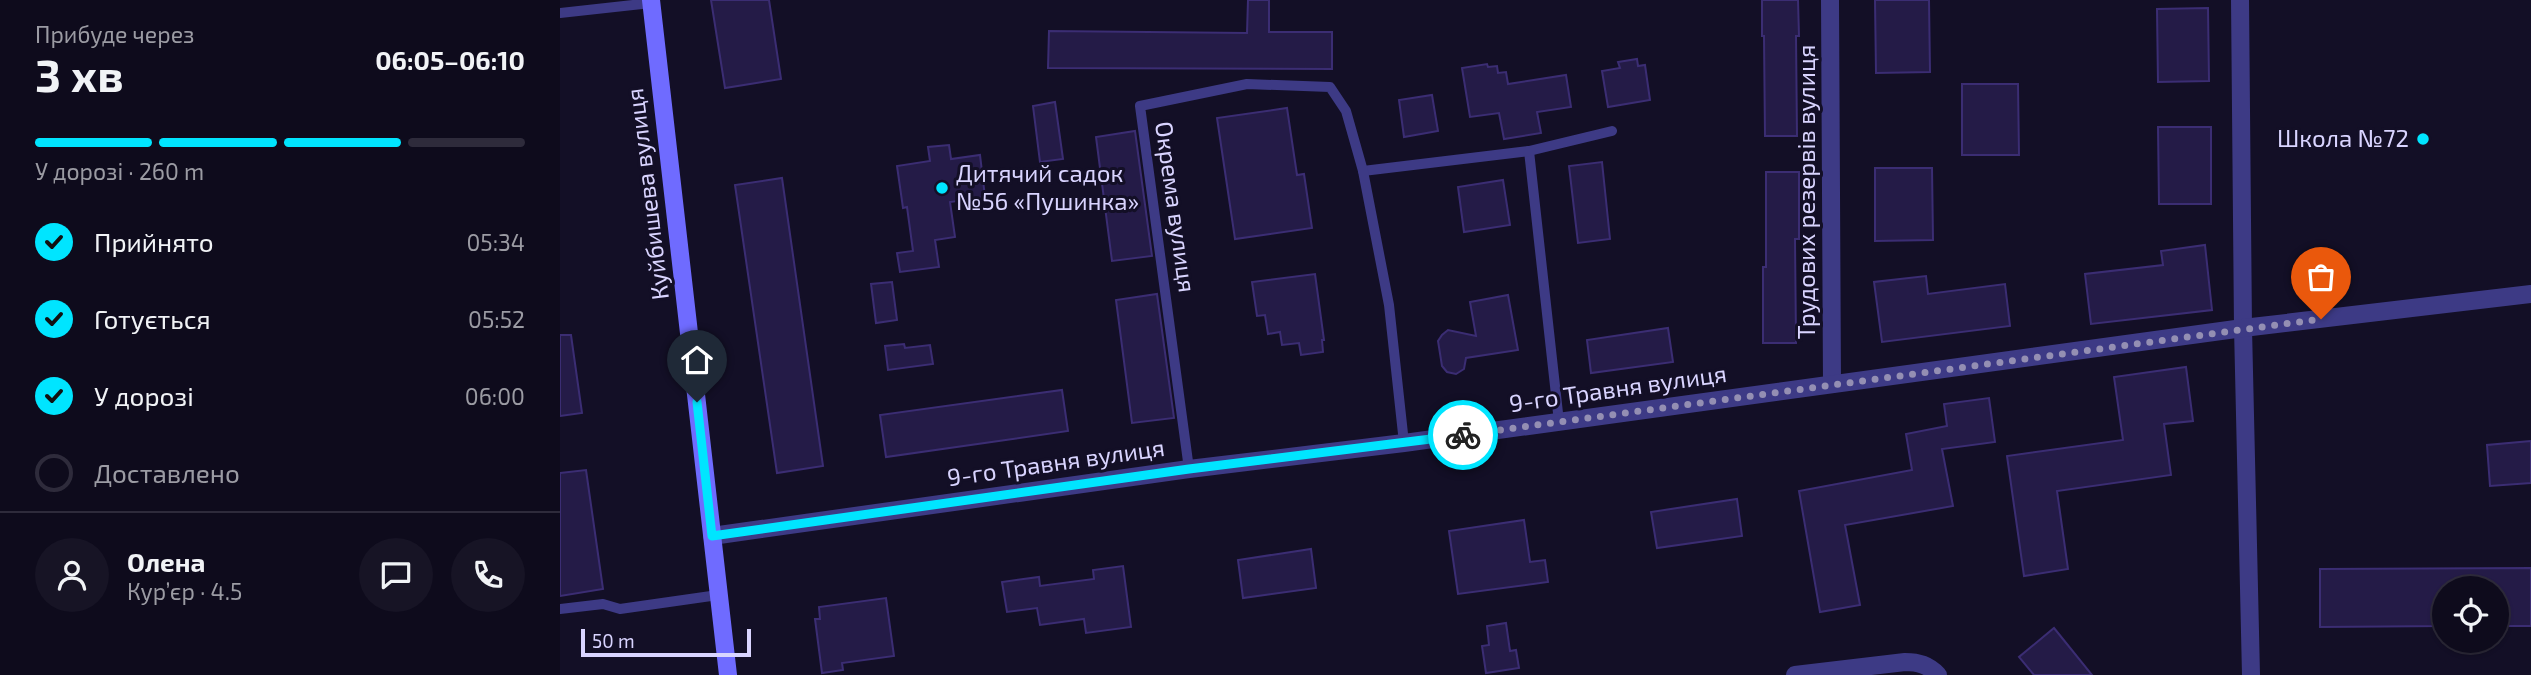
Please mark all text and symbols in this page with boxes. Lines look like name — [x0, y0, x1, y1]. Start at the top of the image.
text: Прибуде через — [35, 20, 195, 48]
text: 06:05–06:10 — [375, 44, 525, 75]
street label: Трудових резервів вулиця — [1791, 45, 1821, 339]
text: 3 хв — [35, 46, 124, 101]
street label: Куйбишева вулиця — [619, 87, 675, 302]
street label: Окрема вулиця — [1149, 119, 1203, 294]
place label: Школа №72 — [2277, 123, 2409, 152]
marker: Школа №72 — [2415, 131, 2431, 147]
text: У дорозі · 260 m — [35, 157, 204, 185]
place label: Дитячий садок №56 «Пушинка» — [956, 158, 1139, 216]
marker: Дитячий садок №56 «Пушинка» — [934, 180, 950, 196]
icon: check — [35, 223, 73, 261]
text: Прийнято — [94, 226, 214, 257]
text: 05:34 — [466, 228, 525, 256]
pin — [2291, 247, 2351, 319]
icon: bag — [2302, 258, 2340, 296]
icon: check — [35, 300, 73, 338]
text: Готується — [94, 303, 211, 334]
text: 05:52 — [468, 305, 525, 333]
pin — [667, 330, 727, 402]
icon: home — [678, 341, 716, 379]
street label: 9-го Травня вулиця — [1507, 358, 1728, 418]
icon: check — [35, 377, 73, 415]
text: У дорозі — [94, 380, 194, 411]
text: 06:00 — [465, 382, 525, 410]
courier — [1428, 400, 1498, 470]
icon: bike — [1444, 416, 1482, 454]
street label: 9-го Травня вулиця — [945, 432, 1166, 492]
text: Доставлено — [94, 457, 240, 488]
button: person — [35, 538, 109, 612]
button: chat — [359, 538, 433, 612]
button: phone — [451, 538, 525, 612]
text: Олена — [127, 546, 205, 577]
map controls — [2432, 576, 2509, 653]
button: locate — [2432, 576, 2509, 653]
text: Кур’єр · 4.5 — [127, 577, 242, 605]
scale bar — [581, 626, 751, 658]
text: 50 m — [592, 629, 635, 652]

